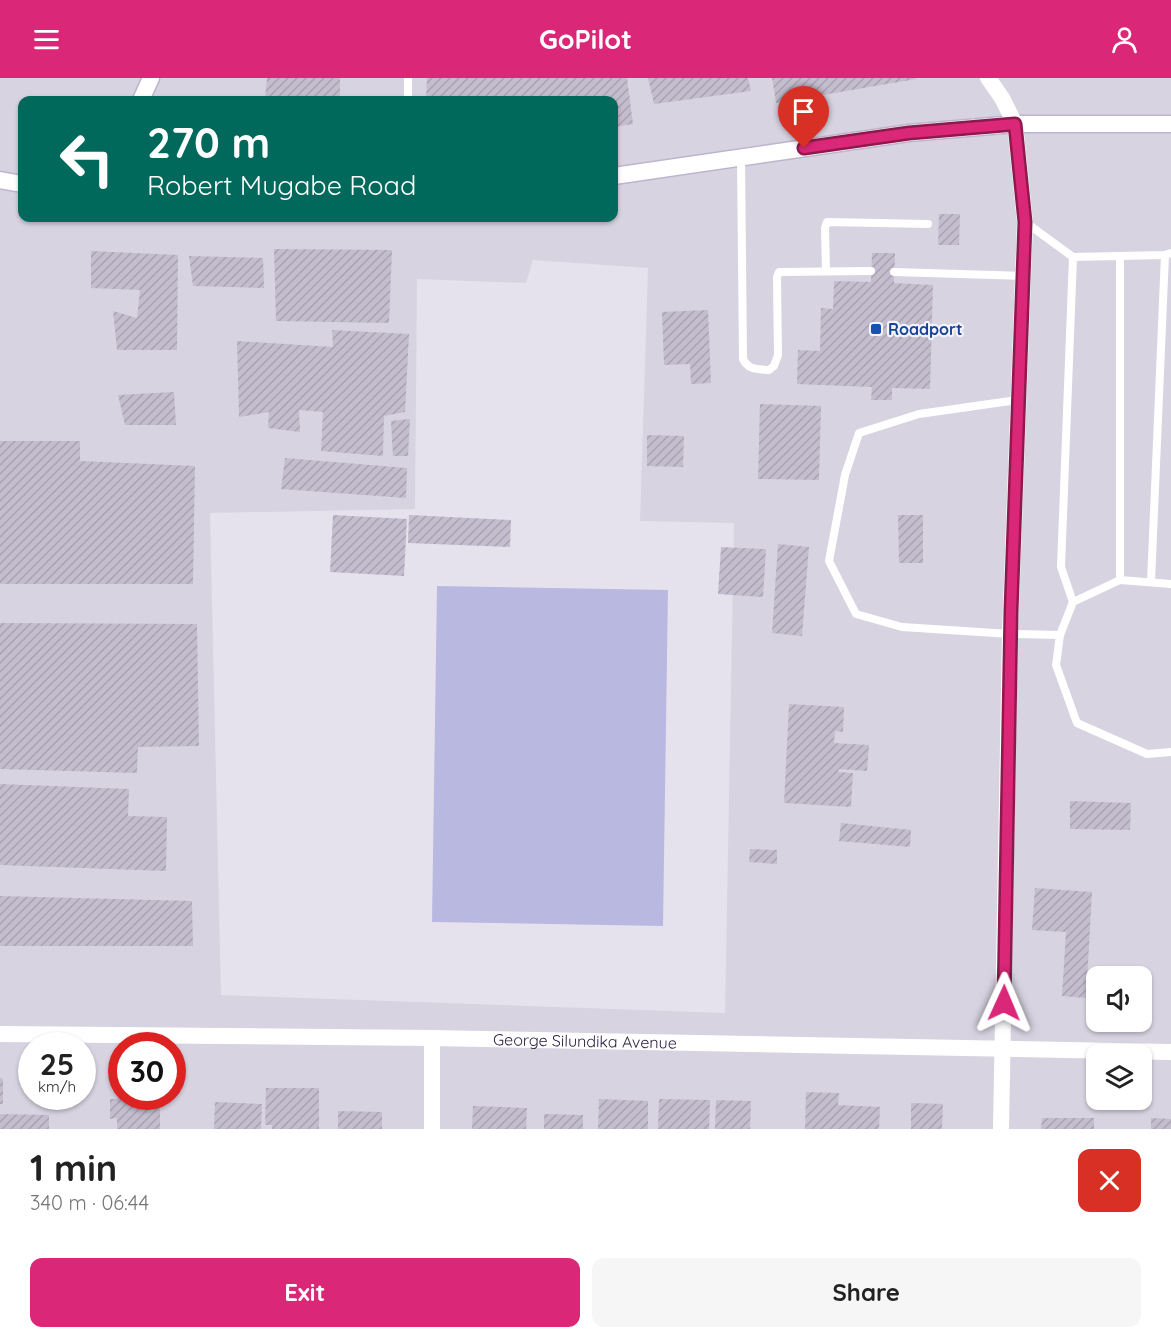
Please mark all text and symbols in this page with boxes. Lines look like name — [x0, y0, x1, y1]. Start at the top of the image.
text: GoPilot — [539, 22, 632, 56]
icon: menu — [30, 23, 63, 56]
icon: person — [1108, 23, 1141, 56]
pin — [778, 86, 829, 148]
icon: arrive — [787, 95, 820, 128]
text: 270 m — [147, 116, 270, 169]
icon: left — [48, 120, 126, 198]
text: Robert Mugabe Road — [147, 168, 416, 202]
place label: Roadport — [888, 319, 963, 339]
marker: Roadport — [869, 322, 883, 336]
map controls — [1086, 966, 1152, 1110]
button: sound — [1086, 966, 1152, 1032]
position arrow — [972, 971, 1036, 1035]
street label: George Silundika Avenue — [493, 1029, 677, 1053]
speed limit sign: 30 — [108, 1032, 186, 1110]
button: layers — [1086, 1044, 1152, 1110]
text: 25 — [40, 1045, 74, 1083]
text: km/h — [38, 1077, 76, 1096]
text: 1 min — [30, 1145, 117, 1190]
button: close — [1078, 1149, 1141, 1212]
text: 340 m · 06:44 — [30, 1190, 149, 1215]
button: Exit — [30, 1258, 580, 1327]
button: Share — [592, 1258, 1141, 1327]

